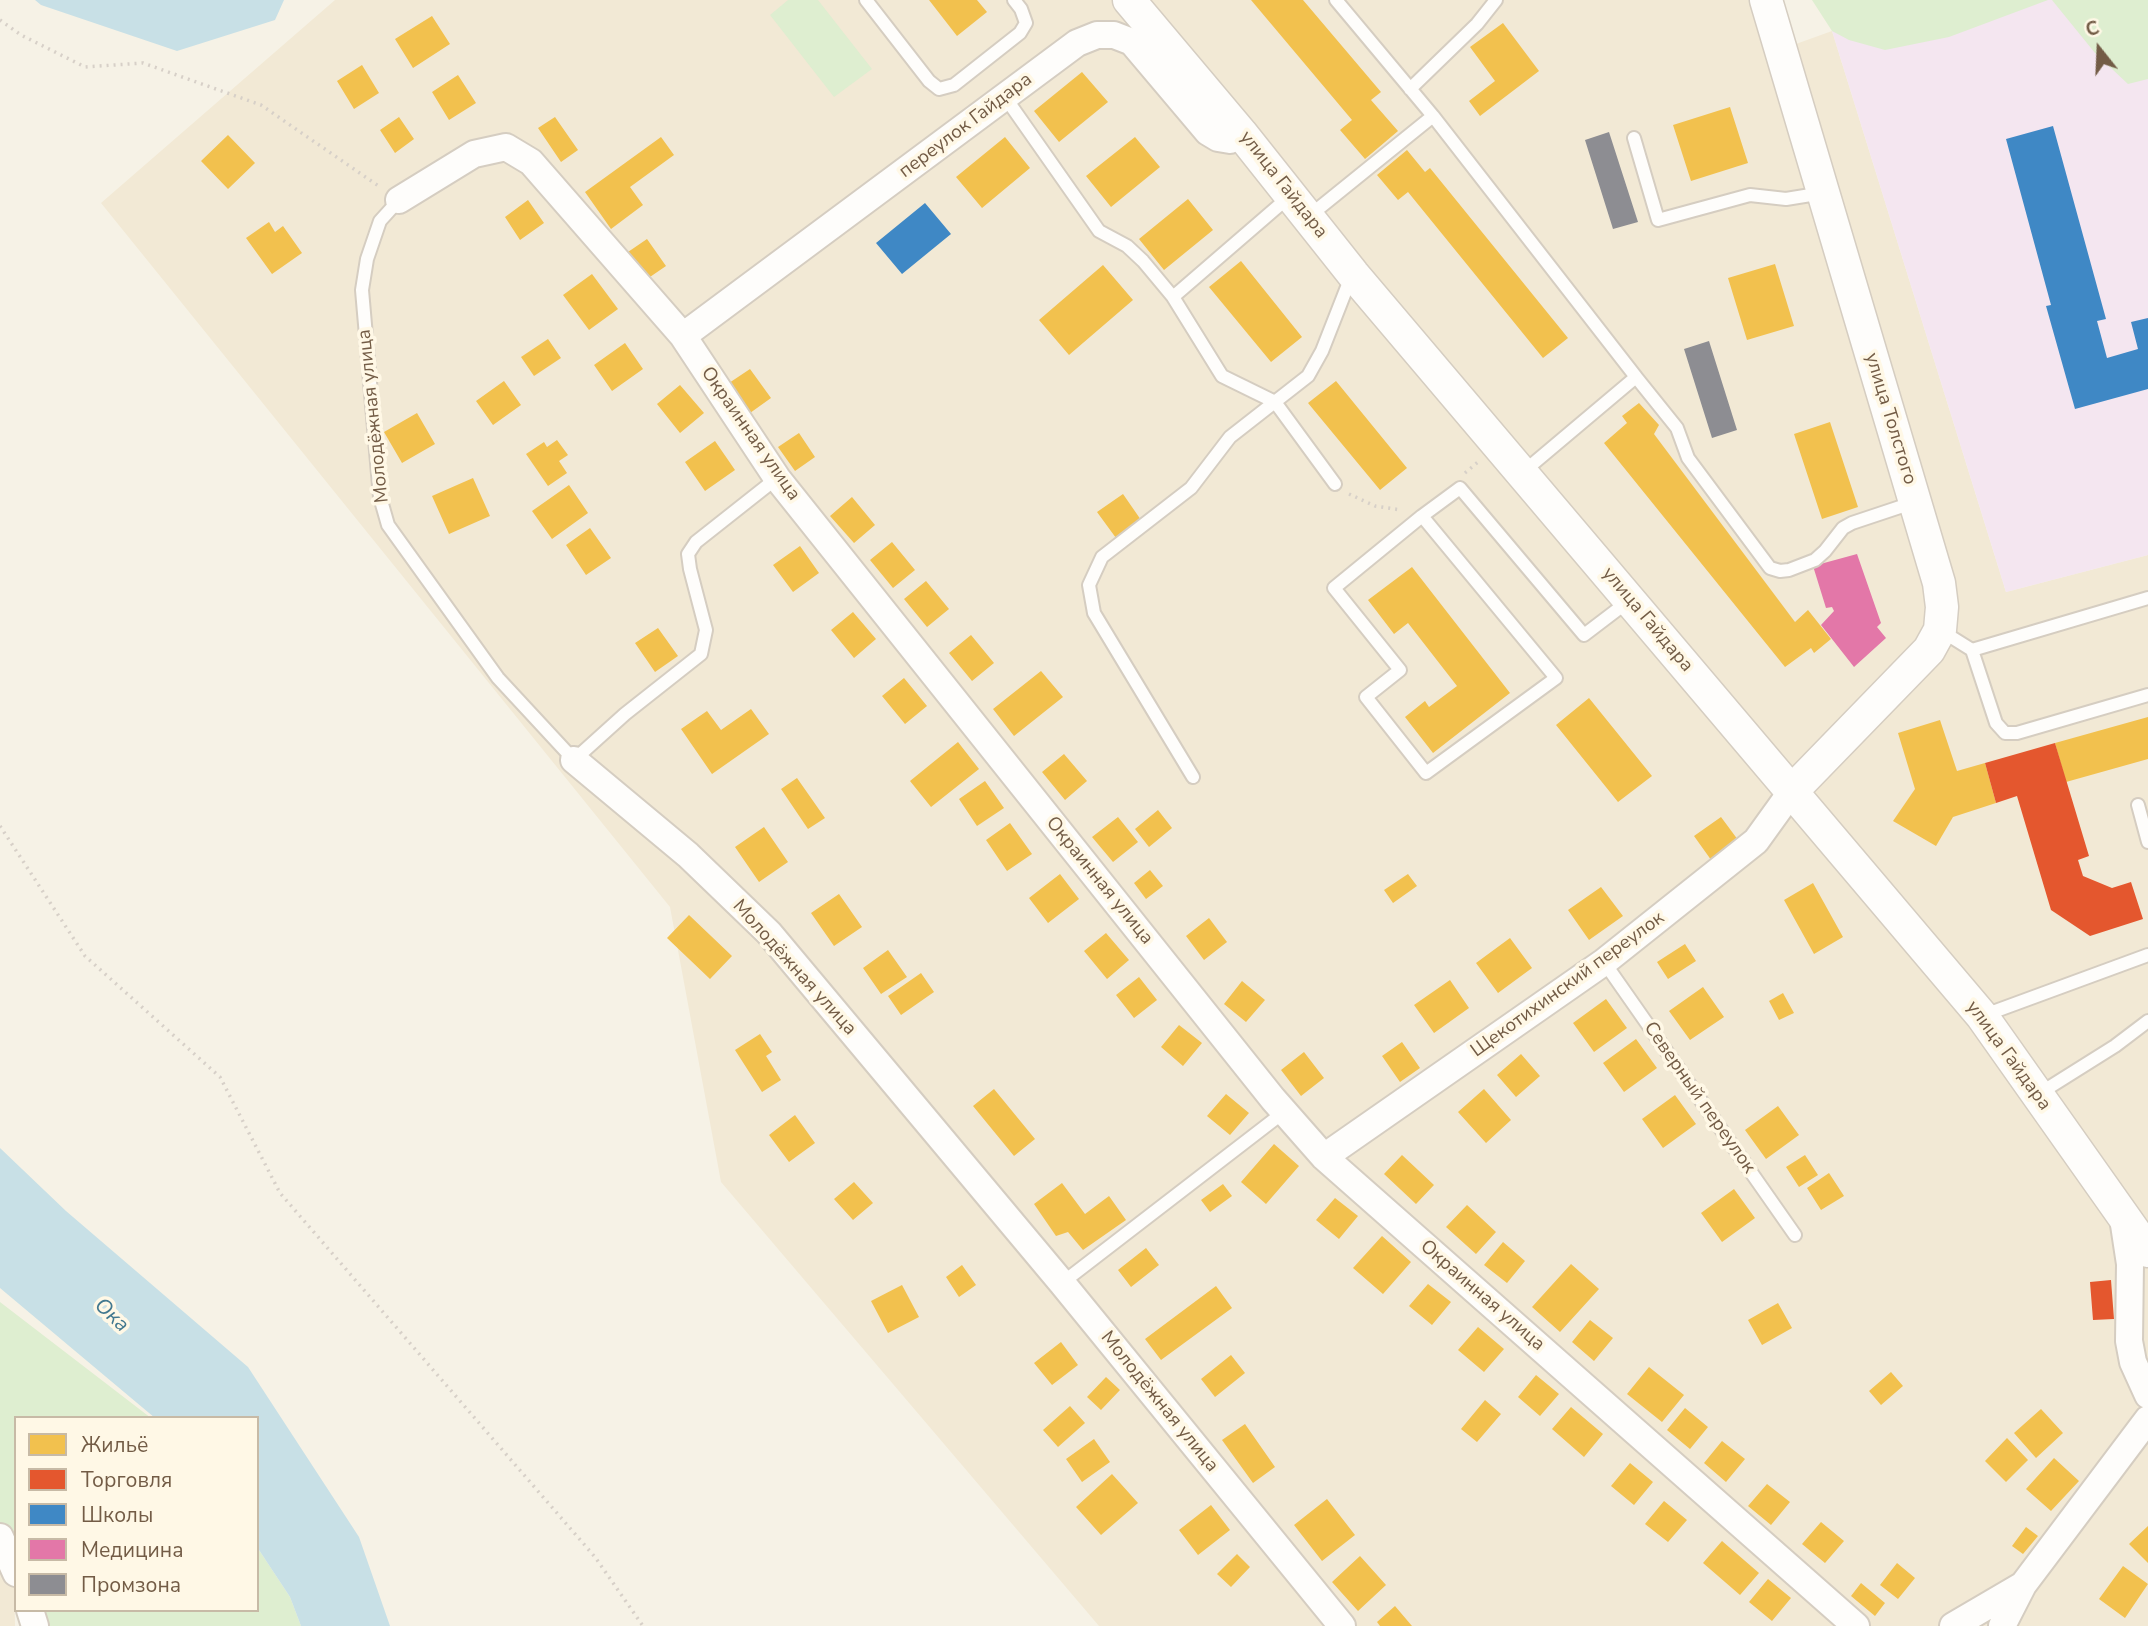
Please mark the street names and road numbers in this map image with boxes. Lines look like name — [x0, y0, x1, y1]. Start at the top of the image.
street label: переулок Гайдара — [895, 69, 1037, 183]
street label: улица Гайдара — [1234, 127, 1332, 243]
street label: Молодёжная улица — [354, 328, 394, 504]
street label: улица Толстого — [1859, 350, 1921, 488]
street label: Окраинная улица — [695, 363, 805, 505]
street label: улица Гайдара — [1597, 563, 1697, 677]
street label: Окраинная улица — [1040, 812, 1158, 950]
street label: Молодёжная улица — [727, 896, 861, 1040]
street label: Щекотихинский переулок — [1467, 907, 1669, 1063]
street label: улица Гайдара — [1961, 997, 2055, 1115]
street label: Северный переулок — [1638, 1018, 1760, 1178]
street label: Окраинная улица — [1415, 1236, 1549, 1356]
street label: Молодёжная улица — [1095, 1327, 1223, 1477]

